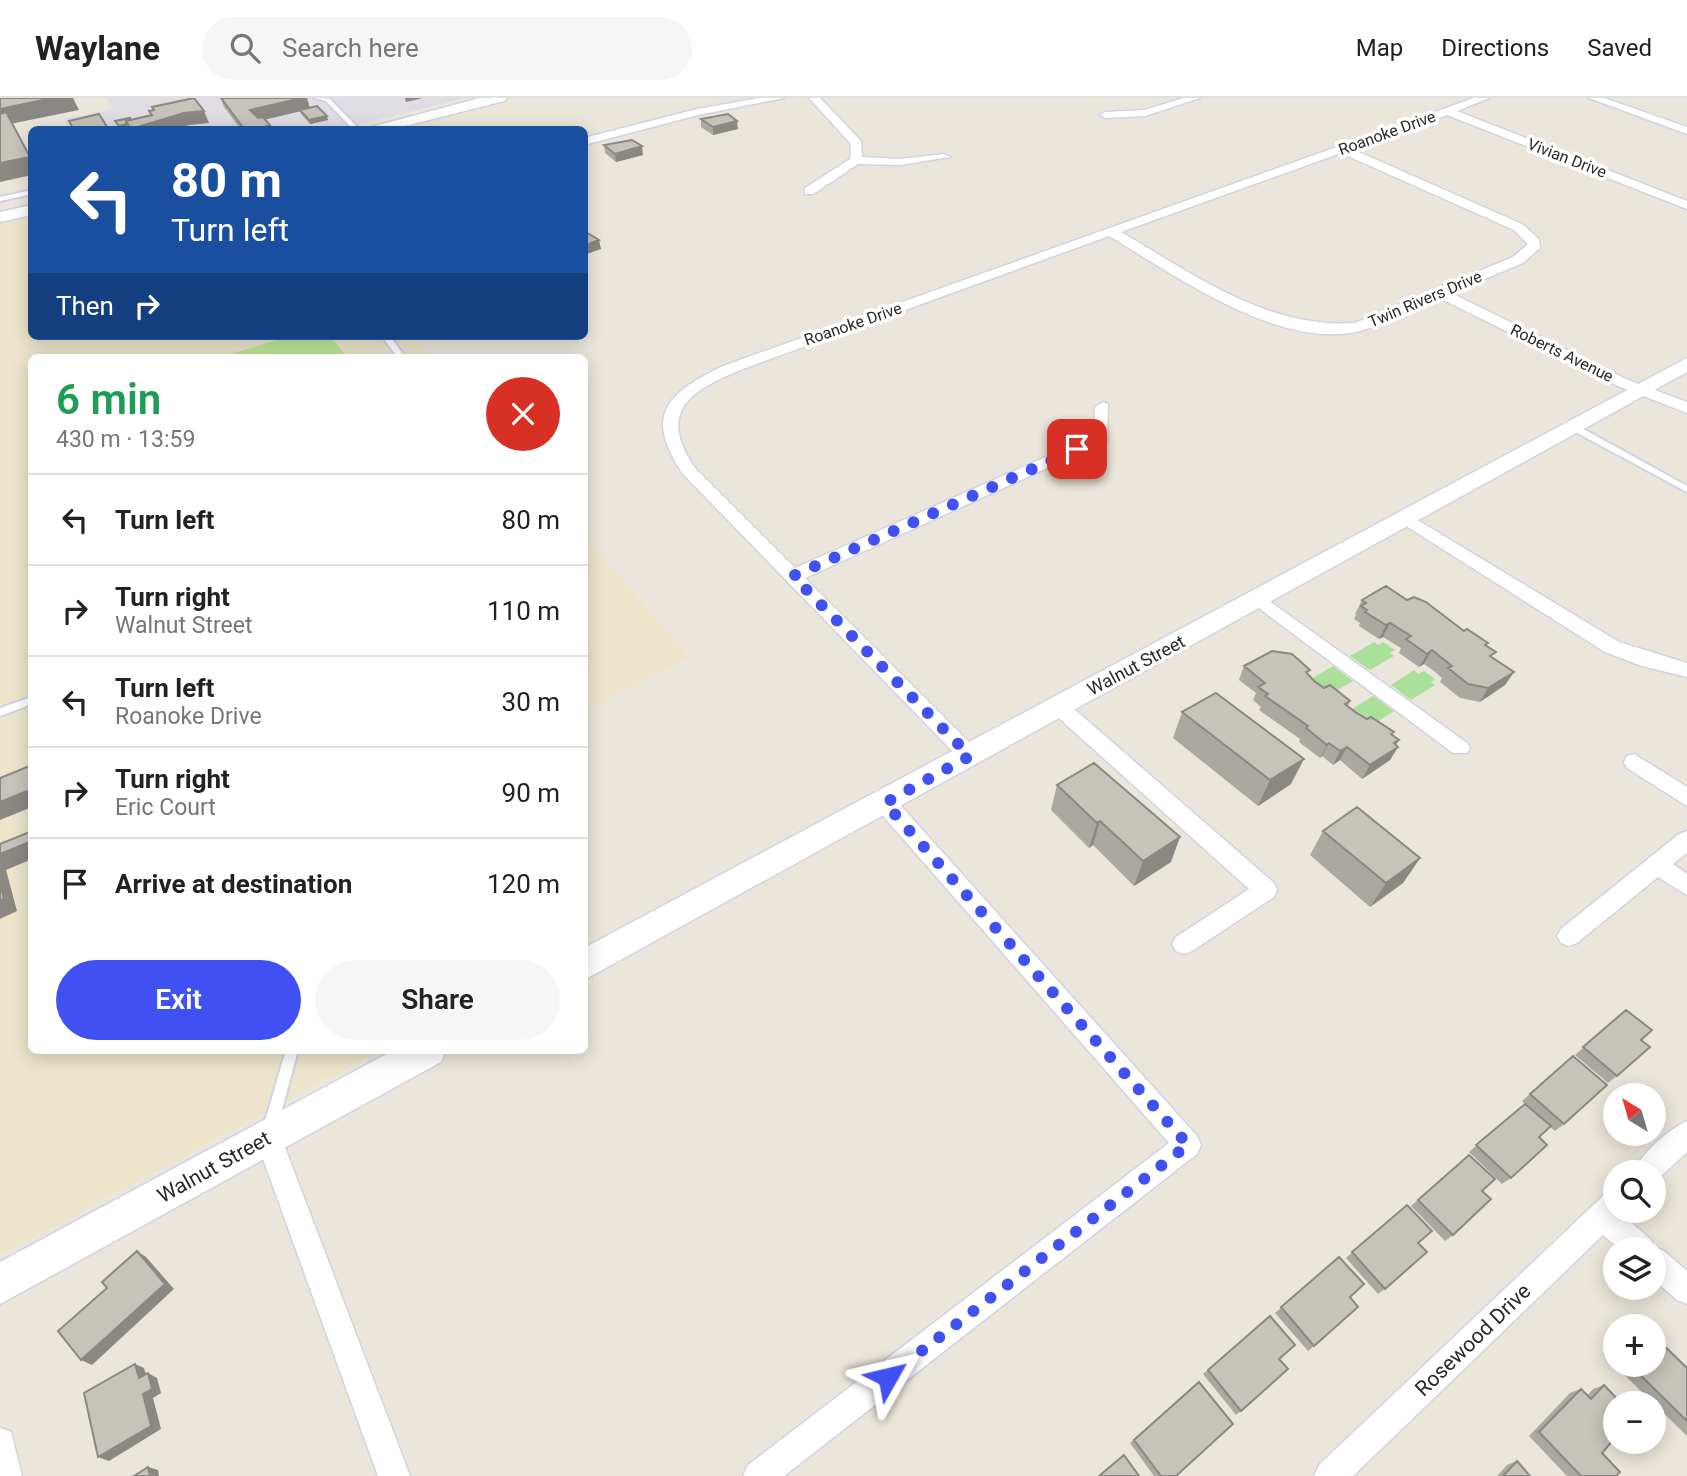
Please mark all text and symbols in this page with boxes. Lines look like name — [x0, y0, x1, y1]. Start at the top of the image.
search box — [202, 17, 692, 80]
text: Waylane — [35, 29, 160, 68]
icon: search — [226, 29, 264, 67]
text: Search here — [282, 33, 419, 63]
text: Map — [1356, 34, 1403, 62]
text: Directions — [1441, 34, 1549, 62]
text: Saved — [1587, 34, 1652, 62]
street label: Roanoke Drive — [1336, 107, 1438, 159]
street label: Vivian Drive — [1525, 134, 1609, 182]
text: 80 m — [171, 152, 282, 209]
icon: left — [56, 154, 147, 245]
text: Turn left — [171, 211, 289, 249]
street label: Twin Rivers Drive — [1365, 267, 1485, 331]
icon: right — [128, 287, 166, 325]
text: Then — [56, 291, 114, 321]
street label: Roanoke Drive — [802, 298, 904, 350]
street label: Roberts Avenue — [1507, 320, 1617, 386]
text: 6 min — [56, 375, 161, 424]
button: close — [486, 377, 560, 451]
pin — [1047, 419, 1107, 479]
text: 430 m · 13:59 — [56, 426, 195, 453]
icon: arrive — [1058, 430, 1096, 468]
icon: left — [56, 501, 94, 539]
text: Turn left — [115, 505, 214, 535]
text: 80 m — [502, 505, 560, 535]
text: Turn right — [115, 582, 230, 612]
icon: right — [56, 592, 94, 630]
text: 110 m — [487, 596, 560, 626]
text: Walnut Street — [115, 612, 252, 639]
street label: Walnut Street — [1084, 630, 1189, 700]
text: Turn left — [115, 673, 214, 703]
icon: left — [56, 683, 94, 721]
text: 30 m — [502, 687, 560, 717]
text: Roanoke Drive — [115, 703, 262, 730]
text: Turn right — [115, 764, 230, 794]
icon: right — [56, 774, 94, 812]
text: 90 m — [502, 778, 560, 808]
text: Eric Court — [115, 794, 216, 821]
icon: arrive — [56, 865, 94, 903]
text: Arrive at destination — [115, 869, 352, 899]
text: 120 m — [487, 869, 560, 899]
button: Exit — [56, 960, 301, 1040]
button: Share — [315, 960, 560, 1040]
north arrow — [1603, 1083, 1666, 1146]
map controls — [1603, 1083, 1666, 1454]
street label: Walnut Street — [153, 1126, 275, 1208]
button: search — [1603, 1160, 1666, 1223]
button: layers — [1603, 1237, 1666, 1300]
street label: Rosewood Drive — [1410, 1279, 1536, 1401]
button: + — [1603, 1314, 1666, 1377]
position arrow — [851, 1340, 925, 1414]
button: − — [1603, 1391, 1666, 1454]

